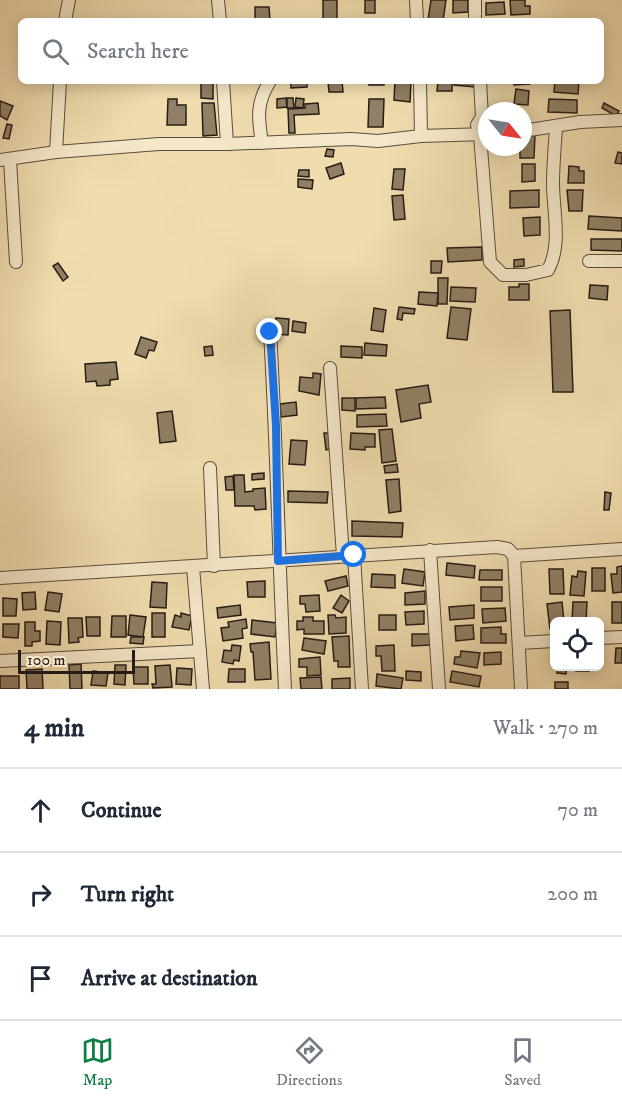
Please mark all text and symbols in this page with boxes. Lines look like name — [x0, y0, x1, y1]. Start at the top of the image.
search box — [18, 18, 604, 84]
icon: search — [39, 35, 72, 68]
text: Search here — [87, 38, 189, 65]
north arrow — [478, 102, 532, 156]
route end — [256, 318, 282, 344]
route start — [340, 541, 366, 567]
map controls — [550, 617, 604, 671]
button: locate — [550, 617, 604, 671]
scale bar — [18, 647, 135, 674]
text: 100 m — [27, 650, 66, 670]
text: 4 min — [24, 712, 84, 745]
text: Walk · 270 m — [493, 716, 598, 741]
icon: ahead — [24, 794, 57, 827]
text: Continue — [81, 797, 162, 824]
text: 70 m — [557, 798, 598, 823]
icon: right — [24, 878, 57, 911]
text: Turn right — [81, 881, 174, 908]
text: 200 m — [547, 882, 598, 907]
icon: arrive — [24, 962, 57, 995]
text: Arrive at destination — [81, 965, 258, 992]
tab: Map — [81, 1034, 114, 1090]
tab: Directions — [276, 1034, 342, 1090]
tab: Saved — [504, 1034, 541, 1090]

